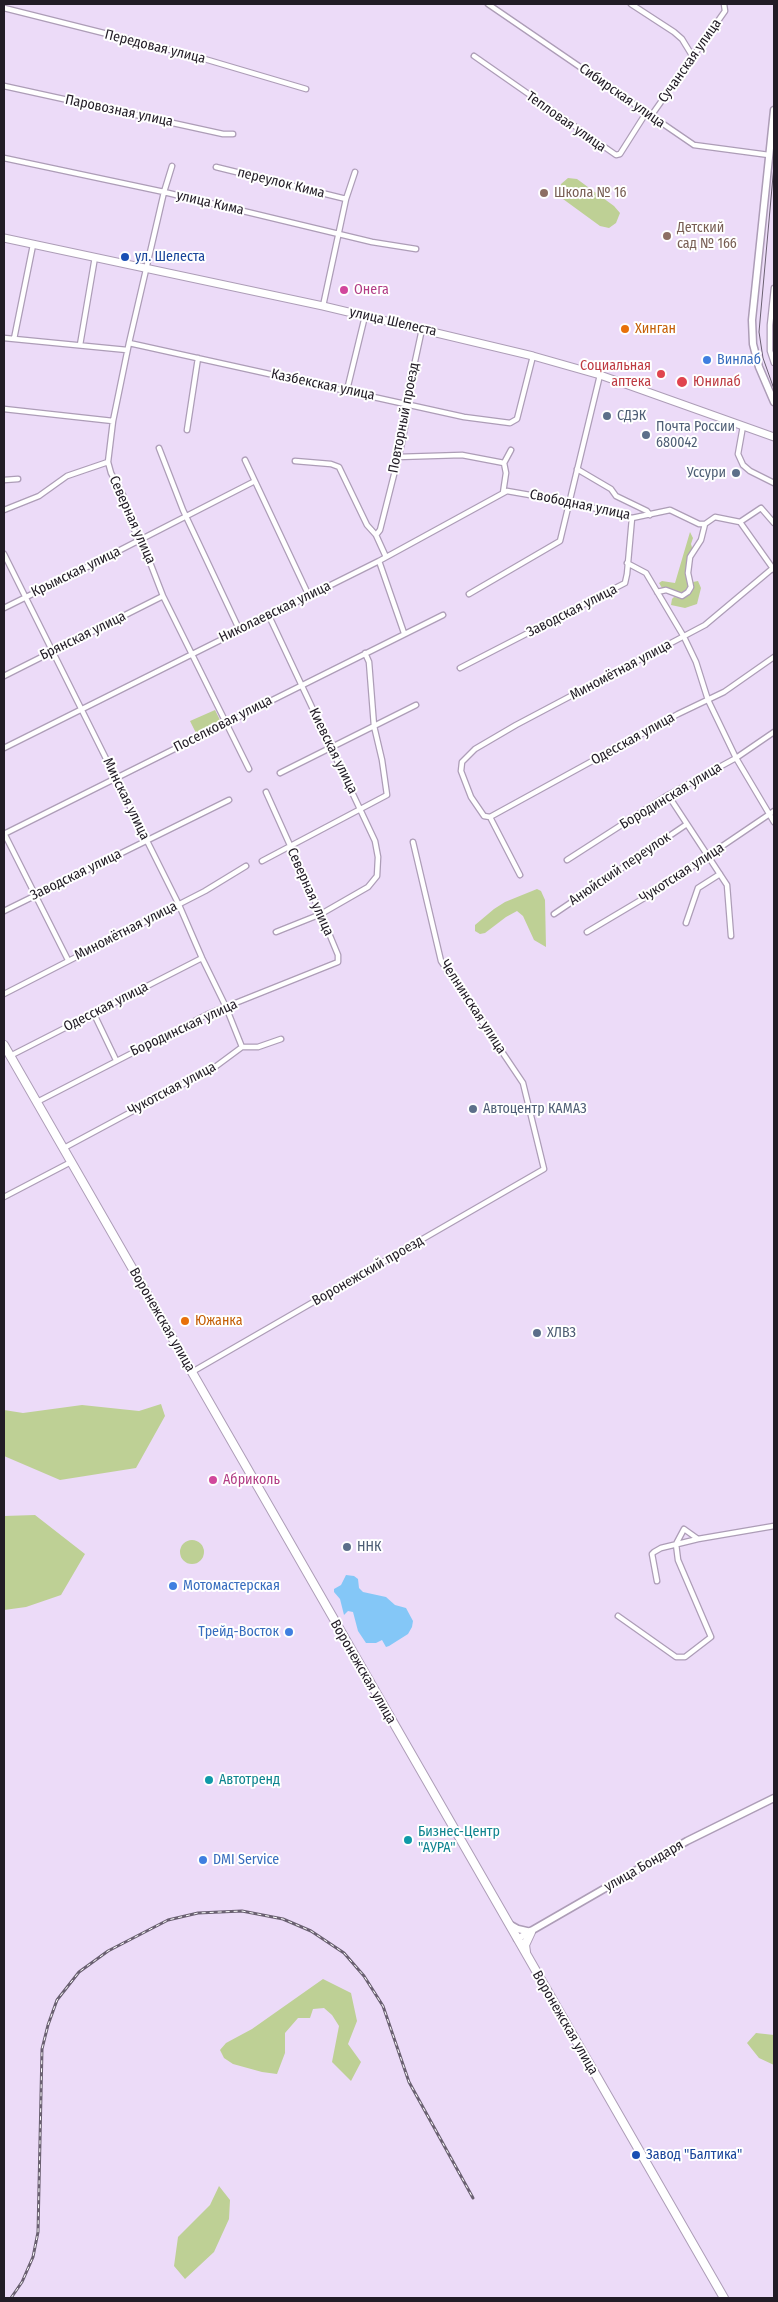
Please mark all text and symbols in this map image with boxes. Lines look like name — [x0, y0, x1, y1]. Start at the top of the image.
street label: Сучанская улица — [655, 16, 725, 106]
street label: Передовая улица — [103, 26, 207, 68]
street label: Сибирская улица — [576, 60, 668, 132]
street label: Тепловая улица — [523, 88, 609, 156]
street label: Паровозная улица — [63, 91, 175, 131]
street label: переулок Кима — [236, 164, 326, 202]
place label: Школа № 16 — [554, 185, 626, 201]
street label: улица Кима — [175, 187, 245, 219]
marker: Школа № 16 — [538, 187, 550, 199]
place label: Детский сад № 166 — [677, 220, 737, 252]
marker: Детский сад № 166 — [661, 230, 673, 242]
place label: ул. Шелеста — [135, 249, 205, 265]
marker: ул. Шелеста — [119, 251, 131, 263]
place label: Онега — [354, 282, 389, 298]
marker: Онега — [338, 284, 350, 296]
street label: улица Шелеста — [348, 304, 438, 340]
place label: Хинган — [635, 321, 676, 337]
marker: Хинган — [619, 323, 631, 335]
place label: Винлаб — [717, 352, 761, 368]
marker: Винлаб — [701, 354, 713, 366]
place label: Социальная аптека — [580, 358, 651, 391]
street label: Повторный проезд — [385, 361, 423, 475]
street label: Казбекская улица — [270, 366, 376, 404]
marker: Социальная аптека — [655, 368, 667, 380]
place label: Юнилаб — [693, 374, 741, 390]
marker: Юнилаб — [675, 375, 689, 389]
place label: СДЭК — [617, 408, 646, 424]
marker: СДЭК — [601, 410, 613, 422]
place label: Почта России 680042 — [656, 419, 735, 452]
marker: Почта России 680042 — [640, 429, 652, 441]
place label: Уссури — [687, 465, 726, 481]
marker: Уссури — [730, 467, 742, 479]
street label: Северная улица — [105, 473, 159, 567]
street label: Свободная улица — [528, 486, 632, 524]
street label: Крымская улица — [29, 543, 123, 601]
street label: Николаевская улица — [216, 578, 334, 646]
street label: Заводская улица — [524, 581, 620, 641]
street label: Брянская улица — [37, 608, 129, 664]
street label: Миномётная улица — [567, 636, 675, 704]
street label: Поселковая улица — [171, 692, 275, 756]
street label: Киевская улица — [305, 705, 361, 797]
street label: Одесская улица — [588, 709, 678, 769]
street label: Минская улица — [99, 755, 153, 843]
street label: Бородинская улица — [617, 759, 725, 833]
street label: Анюйский переулок — [566, 829, 674, 909]
street label: Чукотская улица — [637, 839, 727, 907]
street label: Северная улица — [283, 845, 337, 939]
street label: Заводская улица — [28, 846, 124, 904]
street label: Миномётная улица — [72, 898, 180, 964]
street label: Челнинская улица — [436, 957, 510, 1057]
street label: Одесская улица — [61, 978, 151, 1036]
street label: Бородинская улица — [128, 996, 240, 1060]
street label: Чукотская улица — [125, 1059, 219, 1119]
place label: Автоцентр КАМАЗ — [483, 1101, 587, 1117]
marker: Автоцентр КАМАЗ — [467, 1103, 479, 1115]
street label: Воронежский проезд — [309, 1232, 427, 1310]
street label: Воронежская улица — [125, 1265, 199, 1375]
place label: Южанка — [195, 1313, 243, 1329]
marker: Южанка — [179, 1315, 191, 1327]
place label: ХЛВЗ — [547, 1325, 576, 1341]
marker: ХЛВЗ — [531, 1327, 543, 1339]
place label: Абриколь — [223, 1472, 280, 1488]
marker: Абриколь — [207, 1474, 219, 1486]
place label: ННК — [357, 1539, 381, 1555]
marker: ННК — [341, 1541, 353, 1553]
place label: Мотомастерская — [183, 1578, 280, 1594]
marker: Мотомастерская — [167, 1580, 179, 1592]
street label: Воронежская улица — [326, 1617, 400, 1727]
place label: Трейд-Восток — [198, 1624, 279, 1640]
marker: Трейд-Восток — [283, 1626, 295, 1638]
place label: Автотренд — [219, 1772, 280, 1788]
marker: Автотренд — [203, 1774, 215, 1786]
place label: Бизнес-Центр "АУРА" — [418, 1824, 500, 1856]
marker: Бизнес-Центр "АУРА" — [402, 1834, 414, 1846]
street label: улица Бондаря — [601, 1837, 687, 1895]
place label: DMI Service — [213, 1852, 279, 1868]
marker: DMI Service — [197, 1854, 209, 1866]
street label: Воронежская улица — [528, 1968, 602, 2078]
place label: Завод "Балтика" — [646, 2147, 742, 2163]
marker: Завод "Балтика" — [630, 2149, 642, 2161]

